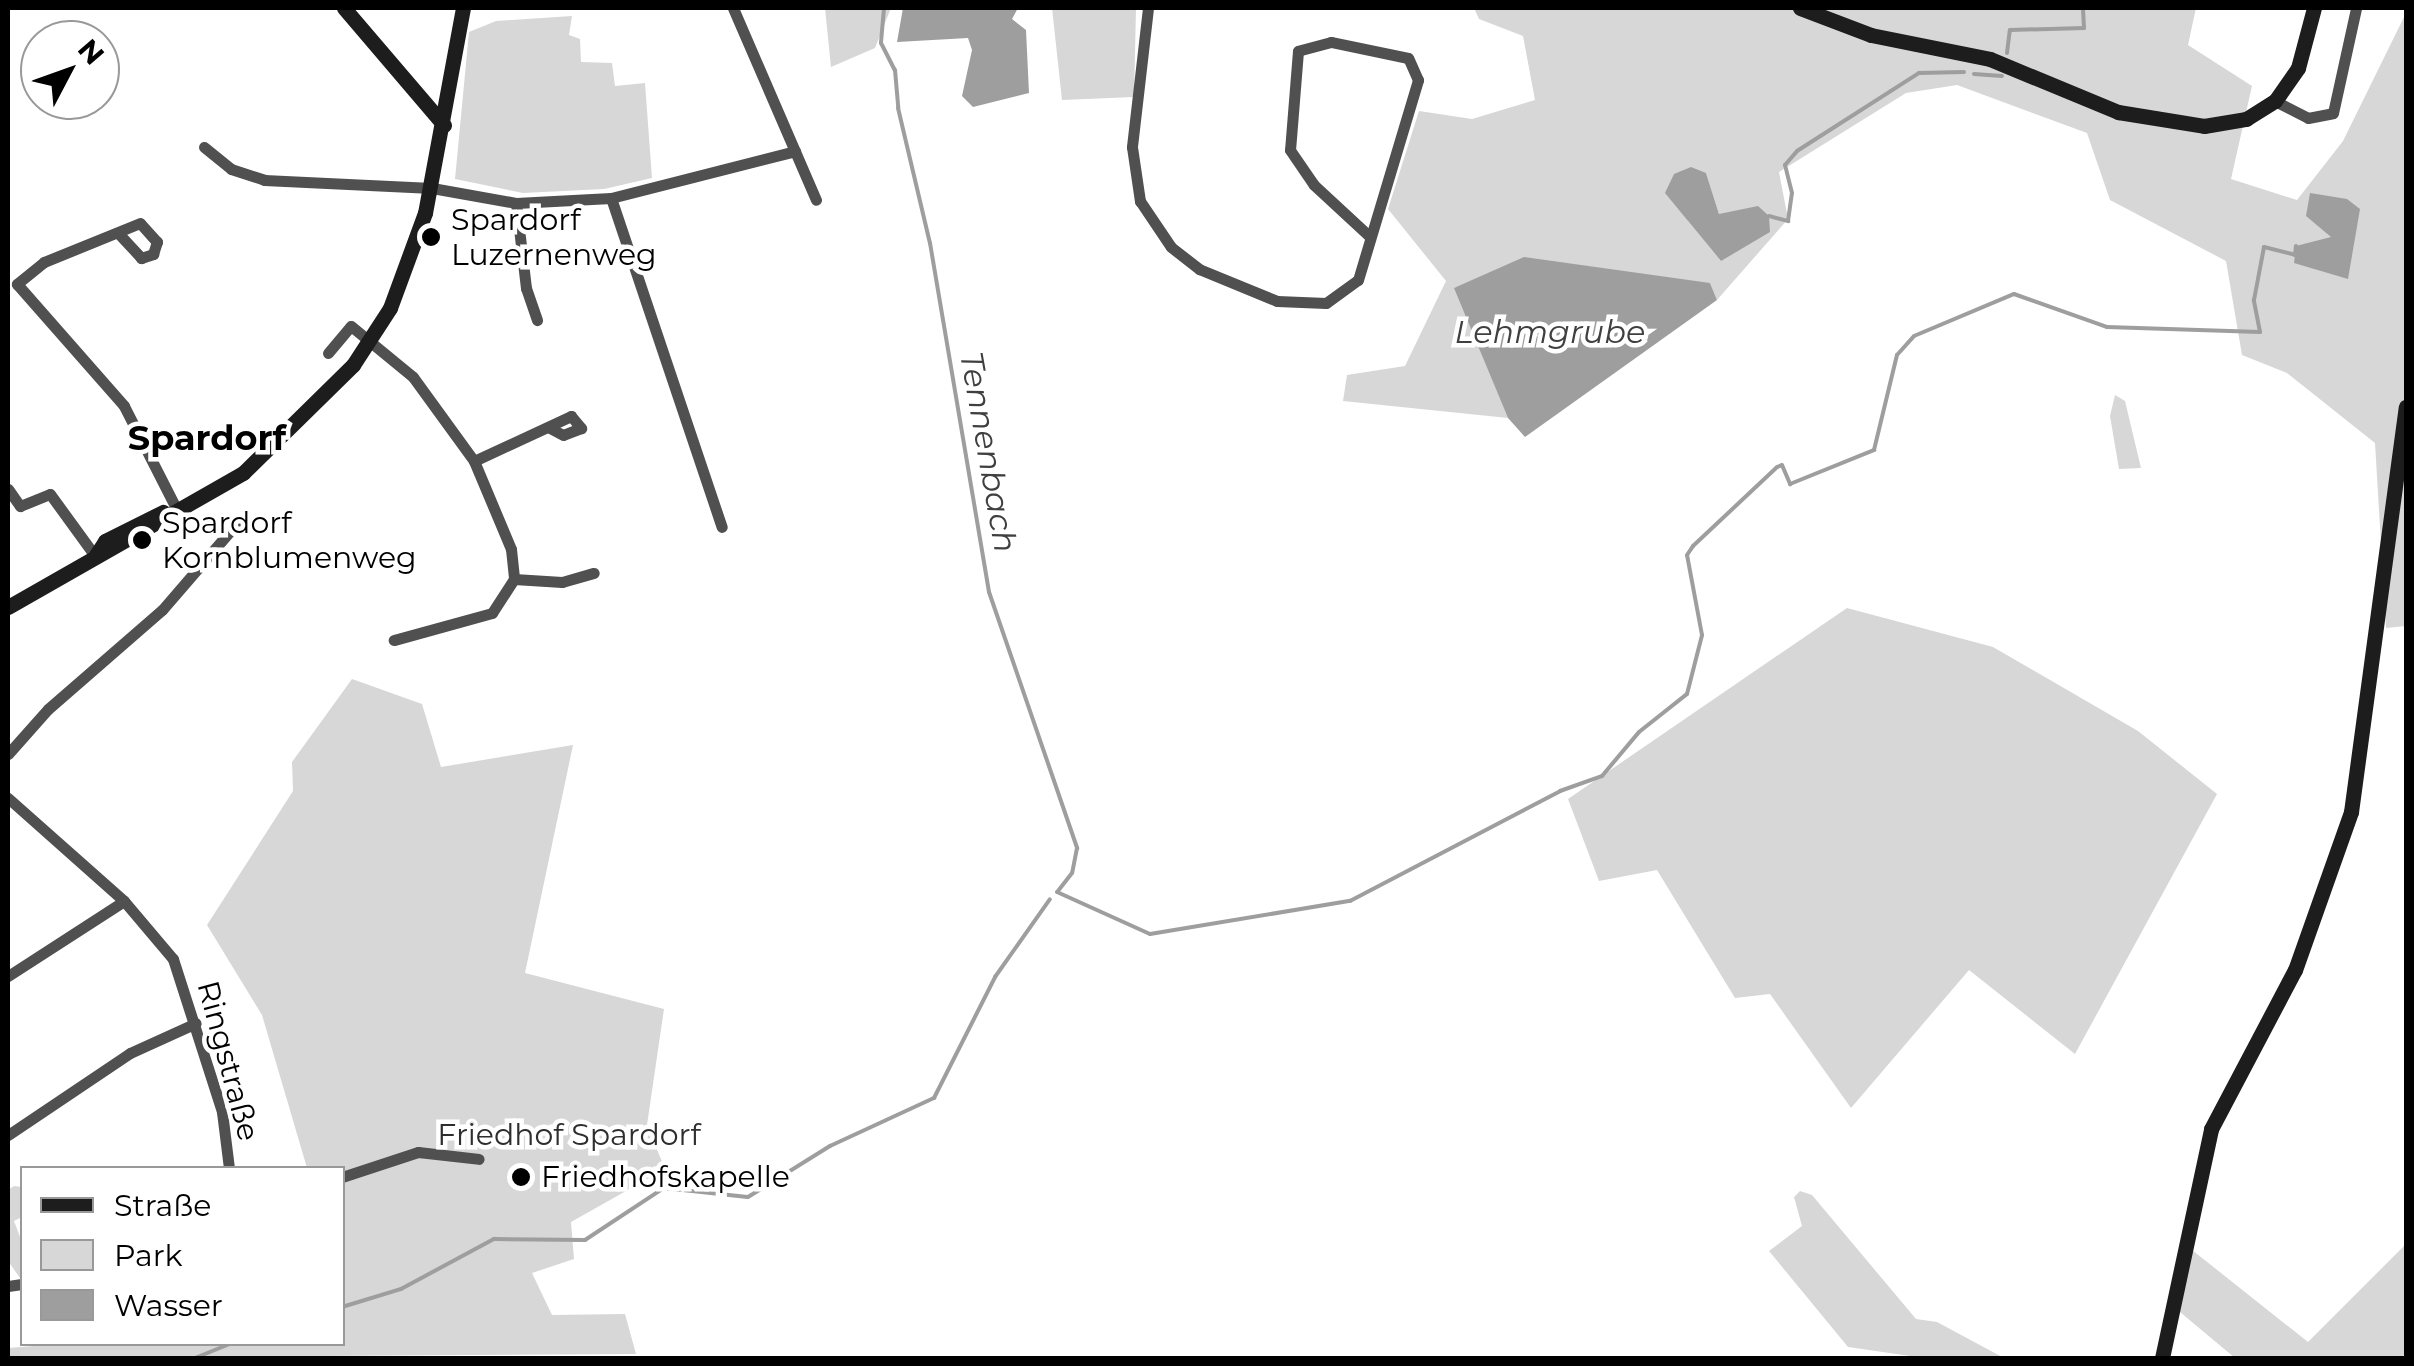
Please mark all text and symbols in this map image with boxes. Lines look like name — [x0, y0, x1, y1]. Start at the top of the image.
north arrow — [20, 20, 120, 120]
text: N — [71, 32, 111, 71]
place label: Spardorf Luzernenweg — [451, 202, 657, 272]
marker: Spardorf Luzernenweg — [420, 226, 442, 248]
water label: Lehmgrube — [1455, 313, 1645, 351]
water label: Tennenbach — [951, 349, 1025, 555]
district label: Spardorf — [128, 417, 286, 459]
place label: Spardorf Kornblumenweg — [162, 505, 417, 576]
marker: Spardorf Kornblumenweg — [131, 529, 153, 551]
street label: Ringstraße — [189, 977, 267, 1145]
park label: Friedhof Spardorf — [437, 1117, 701, 1153]
place label: Friedhofskapelle — [541, 1159, 790, 1195]
legend — [20, 1166, 345, 1346]
marker: Friedhofskapelle — [510, 1166, 532, 1188]
text: Straße — [114, 1187, 211, 1224]
text: Park — [114, 1237, 183, 1274]
text: Wasser — [114, 1287, 223, 1324]

